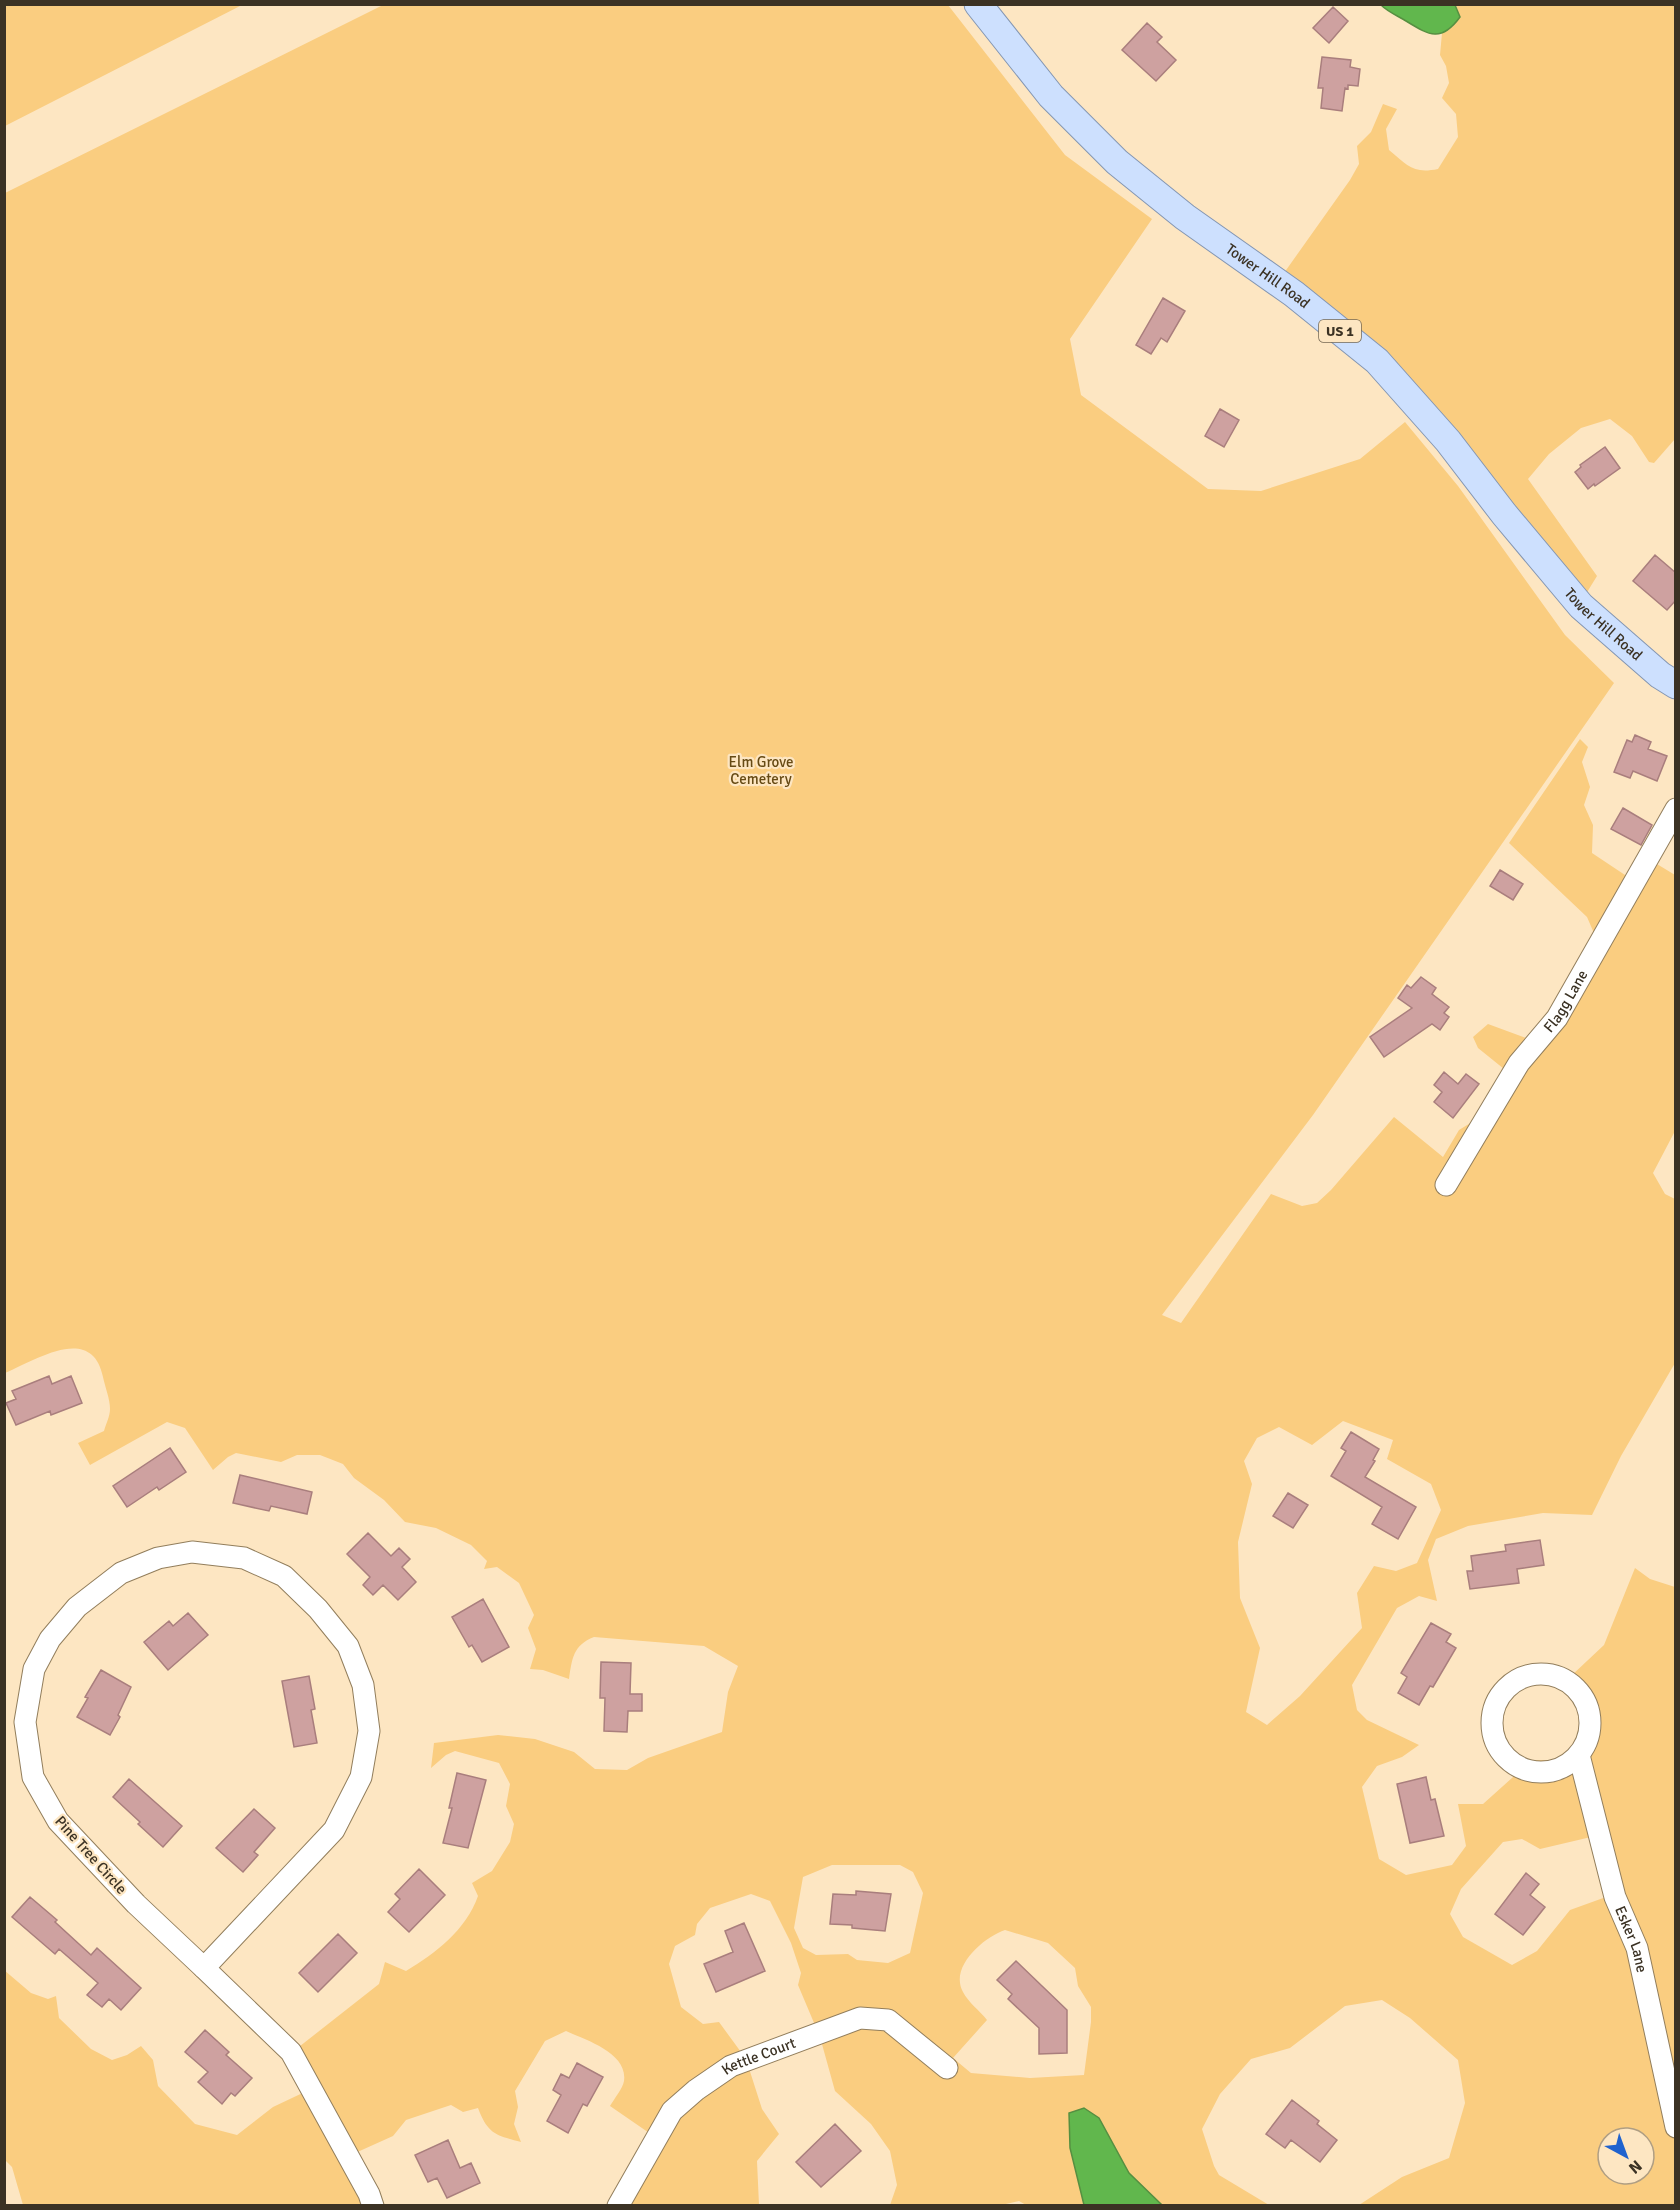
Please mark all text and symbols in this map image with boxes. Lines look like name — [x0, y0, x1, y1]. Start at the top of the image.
street label: Tower Hill Road — [1222, 240, 1314, 312]
road number: US 1 — [1319, 320, 1361, 342]
street label: Tower Hill Road — [1561, 584, 1646, 664]
park label: Elm Grove Cemetery — [729, 753, 793, 788]
street label: Flagg Lane — [1540, 967, 1591, 1036]
street label: Pine Tree Circle — [51, 1812, 131, 1898]
street label: Esker Lane — [1611, 1903, 1651, 1974]
street label: Kettle Court — [718, 2034, 798, 2079]
north arrow — [1596, 2126, 1656, 2186]
text: N — [1624, 2155, 1646, 2178]

